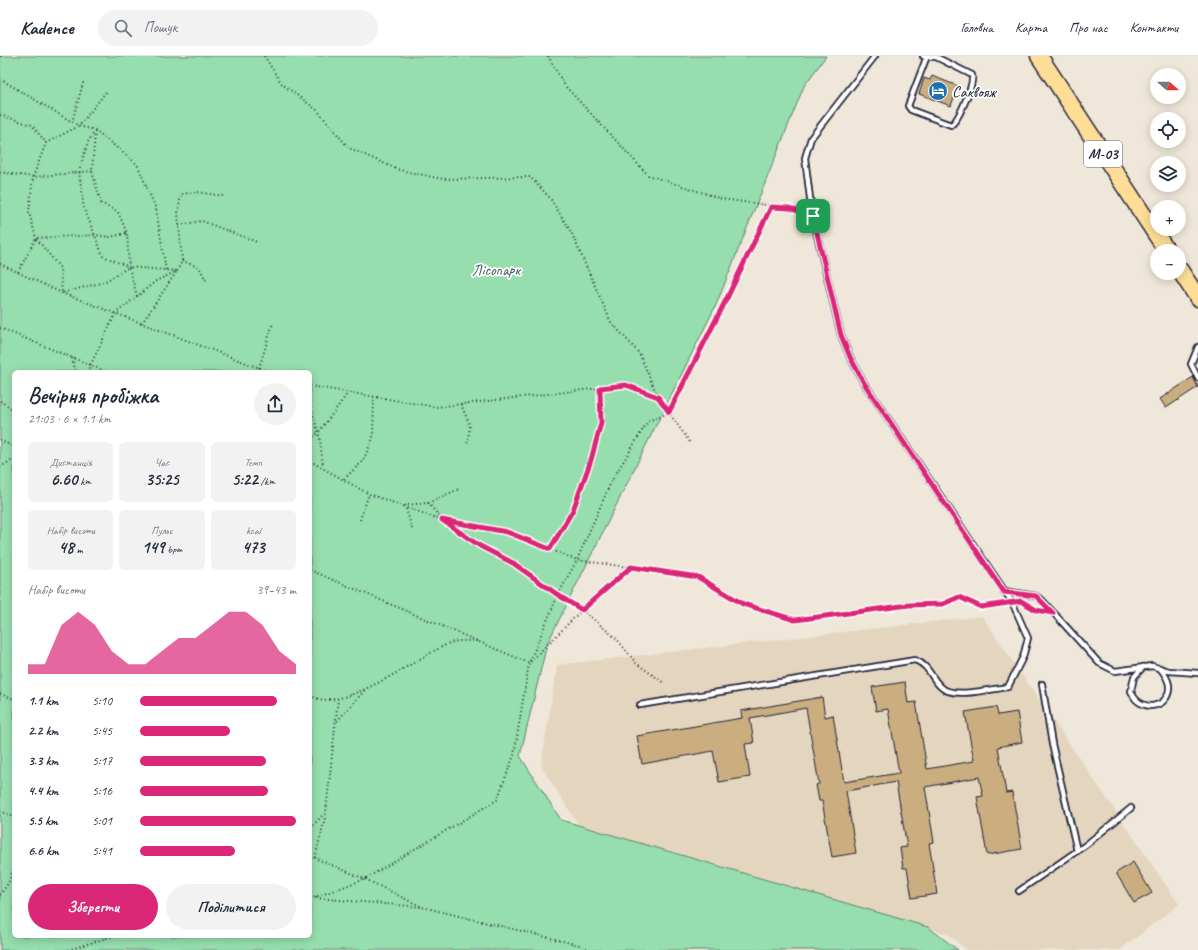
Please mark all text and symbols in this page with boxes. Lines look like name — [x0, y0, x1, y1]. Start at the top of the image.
search box — [98, 10, 378, 46]
text: Kadence — [20, 16, 74, 40]
icon: search — [112, 17, 134, 39]
text: Пошук — [144, 18, 177, 37]
text: Головна — [960, 19, 993, 36]
text: Карта — [1015, 19, 1047, 36]
text: Про нас — [1069, 19, 1108, 36]
text: Контакти — [1130, 19, 1178, 36]
north arrow — [1150, 68, 1186, 104]
map controls — [1150, 68, 1186, 280]
hotel icon: Саквояж — [927, 80, 949, 102]
place label: Саквояж — [952, 82, 998, 102]
button: locate — [1150, 112, 1186, 148]
road number: М-03 — [1084, 141, 1122, 167]
button: layers — [1150, 156, 1186, 192]
pin — [796, 199, 830, 233]
button: + — [1150, 200, 1186, 236]
icon: arrive — [802, 205, 824, 227]
button: − — [1150, 244, 1186, 280]
park label: Лісопарк — [472, 260, 522, 280]
text: Вечірня пробіжка — [28, 382, 158, 410]
button: share — [254, 383, 296, 425]
text: 21:03 · 6 × 1.1 km — [28, 411, 111, 427]
text: Дистанція — [50, 455, 92, 469]
text: Час — [155, 455, 169, 469]
text: Темп — [244, 455, 262, 469]
text: 6.60 — [50, 469, 77, 490]
text: 35:25 — [145, 469, 179, 490]
text: 5:22 — [232, 469, 258, 490]
text: km — [77, 474, 91, 488]
text: /km — [258, 474, 275, 488]
text: Набір висоти — [47, 523, 95, 537]
text: Пульс — [151, 523, 173, 537]
text: kcal — [246, 523, 261, 537]
text: 48 — [59, 537, 74, 558]
text: 149 — [142, 537, 164, 558]
text: 473 — [242, 537, 265, 558]
text: m — [74, 542, 83, 556]
text: bpm — [164, 542, 182, 556]
text: Набір висоти — [28, 582, 85, 598]
text: 39–43 m — [256, 582, 296, 598]
text: 1.1 km — [28, 693, 58, 709]
text: 5:10 — [92, 693, 112, 709]
text: 2.2 km — [28, 723, 58, 739]
text: 5:45 — [92, 723, 112, 739]
text: 3.3 km — [28, 753, 58, 769]
text: 5:17 — [92, 753, 112, 769]
text: 4.4 km — [28, 783, 58, 799]
text: 5:16 — [92, 783, 112, 799]
text: 5.5 km — [28, 813, 58, 829]
text: 5:01 — [92, 813, 112, 829]
text: 6.6 km — [28, 843, 59, 859]
text: 5:41 — [92, 843, 112, 859]
button: Зберегти — [28, 884, 158, 930]
button: Поділитися — [166, 884, 296, 930]

